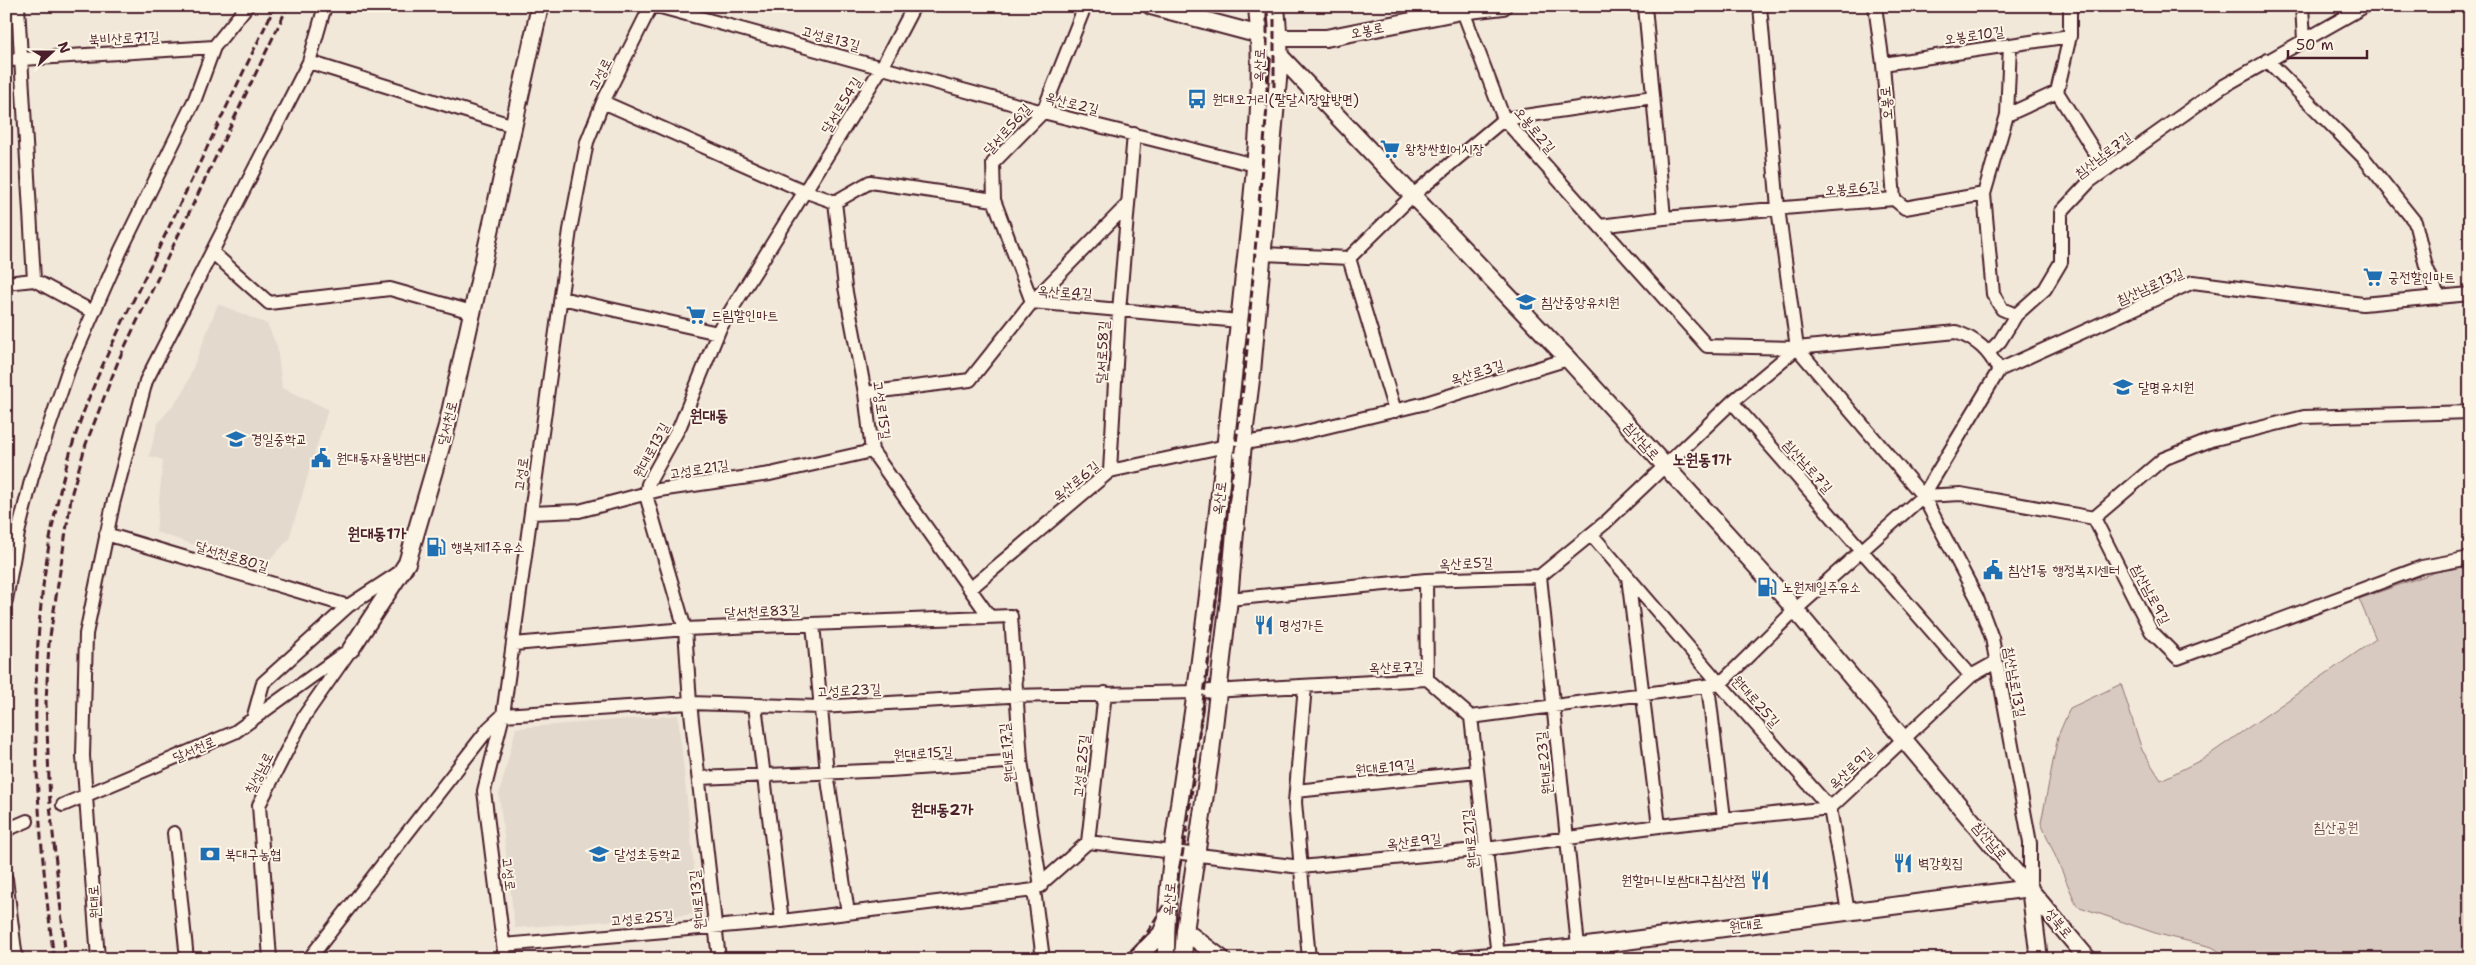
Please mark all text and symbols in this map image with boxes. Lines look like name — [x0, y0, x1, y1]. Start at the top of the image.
street label: 오봉로 — [1349, 18, 1385, 42]
street label: 고성로13길 — [800, 22, 863, 55]
street label: 오봉로10길 — [1943, 22, 2006, 48]
street label: 북비산로71길 — [88, 27, 161, 49]
north arrow — [28, 28, 78, 78]
scale bar — [2288, 28, 2367, 60]
text: 50 m — [2296, 35, 2334, 55]
text: N — [54, 39, 75, 56]
street label: 옥산로 — [1249, 48, 1269, 82]
street label: 고성로 — [584, 55, 616, 93]
street label: 달서로54길 — [817, 73, 866, 137]
street label: 오봉로 — [1876, 85, 1896, 121]
street label: 옥산로2길 — [1043, 88, 1102, 119]
bus stop icon: 원대오거리(팔달시장앞방면) — [1186, 88, 1208, 110]
place label: 원대오거리(팔달시장앞방면) — [1212, 90, 1359, 108]
street label: 달서로56길 — [979, 99, 1035, 159]
street label: 오봉로2길 — [1510, 103, 1560, 157]
street label: 침산남로7길 — [2071, 127, 2135, 182]
supermarket icon: 왕창싼회어시장 — [1379, 138, 1401, 160]
place label: 왕창싼회어시장 — [1405, 140, 1485, 158]
street label: 오봉로6길 — [1824, 177, 1881, 199]
street label: 침산남로13길 — [2114, 263, 2187, 309]
supermarket icon: 궁전할인마트 — [2362, 266, 2384, 288]
place label: 궁전할인마트 — [2388, 268, 2456, 286]
street label: 옥산로4길 — [1037, 282, 1094, 302]
school or university icon: 침산중앙유치원 — [1515, 291, 1537, 313]
place label: 침산중앙유치원 — [1541, 293, 1620, 311]
supermarket icon: 드림할인마트 — [685, 304, 707, 326]
place label: 드림할인마트 — [711, 306, 779, 324]
street label: 달서로58길 — [1091, 319, 1113, 384]
street label: 옥산로3길 — [1448, 355, 1507, 389]
school or university icon: 달명유치원 — [2112, 376, 2134, 398]
place label: 달명유치원 — [2138, 378, 2194, 396]
street label: 고성로15길 — [869, 379, 895, 441]
street label: 달서천로 — [433, 399, 461, 447]
district label: 원대동 — [690, 405, 728, 426]
street label: 침산남로 — [1620, 418, 1664, 464]
street label: 원대로13길 — [629, 419, 673, 481]
school or university icon: 경일중학교 — [225, 428, 247, 450]
place label: 경일중학교 — [251, 430, 307, 448]
street label: 침산남로7길 — [1779, 435, 1837, 497]
public building icon: 원대동자율방범대 — [310, 447, 332, 469]
place label: 원대동자율방범대 — [336, 449, 426, 467]
district label: 노원동1가 — [1673, 449, 1732, 470]
street label: 고성로21길 — [668, 455, 731, 483]
street label: 고성로 — [510, 456, 532, 492]
street label: 옥산로6길 — [1049, 456, 1104, 505]
street label: 옥산로 — [1208, 480, 1230, 516]
district label: 원대동1가 — [348, 523, 407, 544]
street label: 달서천로80길 — [193, 536, 271, 576]
fuel station icon: 행복제1주유소 — [425, 536, 447, 558]
place label: 행복제1주유소 — [451, 538, 524, 556]
street label: 옥산로5길 — [1439, 553, 1494, 573]
public building icon: 침산1동 행정복지센터 — [1982, 559, 2004, 581]
place label: 침산1동 행정복지센터 — [2008, 561, 2120, 579]
street label: 침산남로9길 — [2128, 561, 2175, 628]
fuel station icon: 노원제일주유소 — [1756, 576, 1778, 598]
place label: 노원제일주유소 — [1782, 578, 1861, 596]
street label: 달서천로83길 — [724, 601, 801, 621]
restaurant icon: 명성가든 — [1253, 614, 1275, 636]
place label: 명성가든 — [1279, 616, 1324, 634]
street label: 침산남로13길 — [2000, 645, 2030, 719]
street label: 옥산로7길 — [1368, 658, 1424, 676]
street label: 원대로25길 — [1728, 672, 1784, 731]
street label: 고성로23길 — [817, 679, 882, 701]
street label: 원대로17길 — [995, 722, 1019, 784]
street label: 원대로23길 — [1532, 730, 1556, 796]
street label: 달서천로 — [170, 732, 218, 766]
street label: 고성로25길 — [1069, 733, 1093, 798]
street label: 원대로15길 — [893, 742, 954, 764]
street label: 옥산로9길 — [1825, 742, 1878, 793]
street label: 칠성남로 — [241, 749, 277, 797]
street label: 원대로19길 — [1354, 755, 1417, 779]
district label: 원대동2가 — [911, 799, 973, 820]
street label: 원대로21길 — [1458, 807, 1482, 870]
street label: 침산남로 — [1969, 818, 2011, 864]
park label: 침산공원 — [2313, 818, 2359, 836]
street label: 옥산로9길 — [1386, 829, 1443, 853]
bank icon: 북대구농협 — [199, 843, 221, 865]
school or university icon: 달성초등학교 — [588, 843, 610, 865]
place label: 북대구농협 — [225, 845, 281, 863]
place label: 달성초등학교 — [614, 845, 682, 863]
restaurant icon: 벽강횟집 — [1892, 852, 1914, 874]
place label: 벽강횟집 — [1918, 854, 1963, 872]
street label: 고성로 — [498, 856, 520, 892]
street label: 원대로13길 — [685, 868, 709, 931]
restaurant icon: 원할머니보쌈대구침산점 — [1749, 869, 1771, 891]
place label: 원할머니보쌈대구침산점 — [1621, 871, 1745, 889]
street label: 옥산로 — [1159, 882, 1179, 916]
street label: 원대로 — [84, 885, 104, 919]
street label: 성북로 — [2041, 904, 2077, 942]
street label: 고성로25길 — [610, 906, 675, 930]
street label: 원대로 — [1728, 914, 1764, 936]

